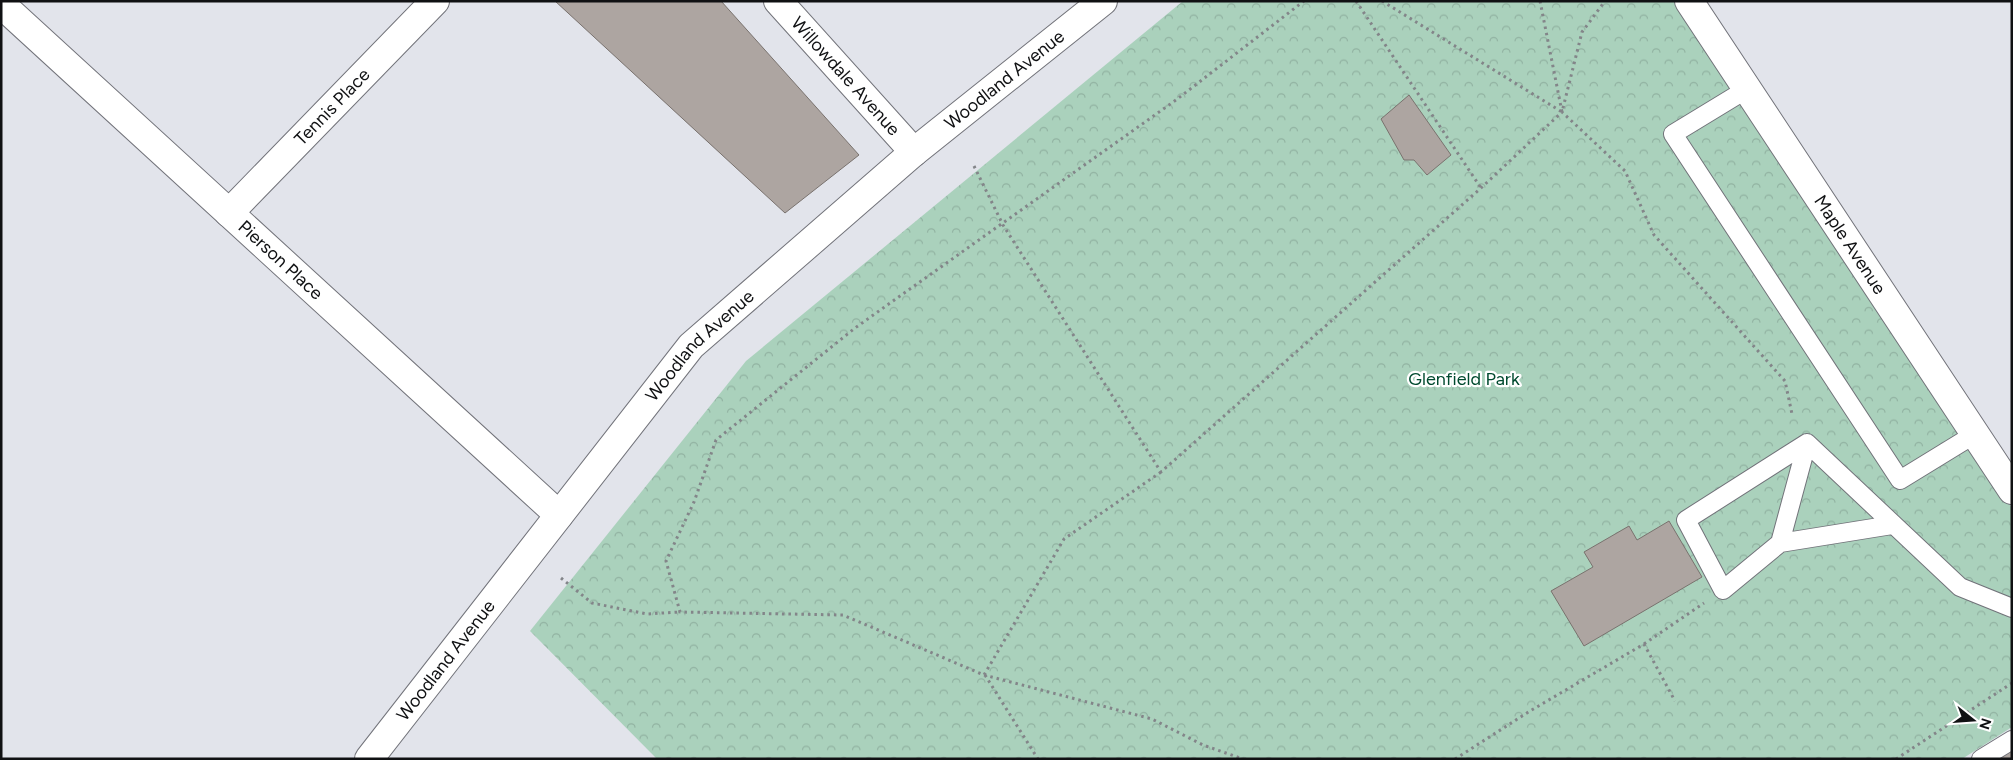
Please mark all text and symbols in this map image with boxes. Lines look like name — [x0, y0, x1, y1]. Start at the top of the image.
street label: Willowdale Avenue — [786, 12, 905, 140]
street label: Woodland Avenue — [940, 25, 1069, 134]
street label: Tennis Place — [290, 64, 375, 150]
street label: Maple Avenue — [1809, 191, 1891, 298]
street label: Pierson Place — [234, 216, 328, 304]
street label: Woodland Avenue — [641, 285, 759, 406]
park label: Glenfield Park — [1408, 368, 1520, 390]
street label: Woodland Avenue — [392, 596, 500, 725]
north arrow — [1948, 695, 1998, 745]
text: N — [1975, 716, 1995, 731]

